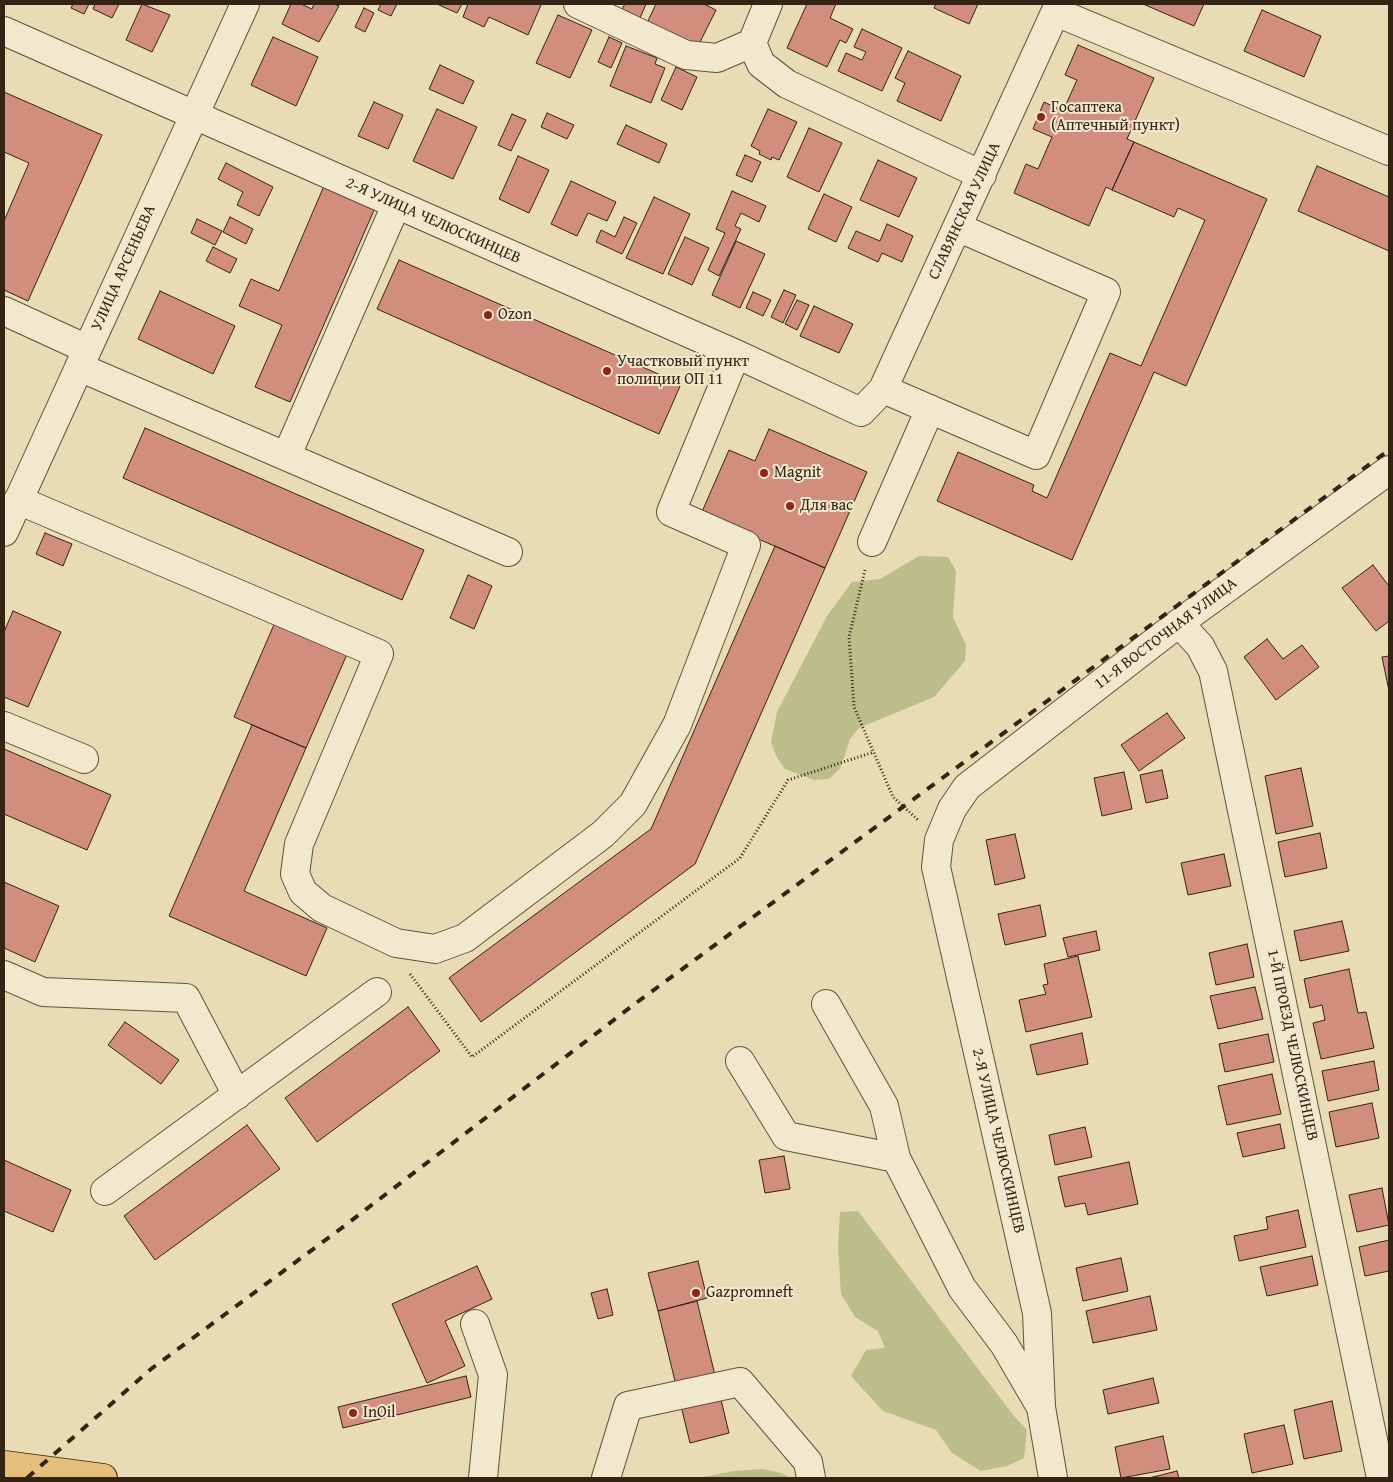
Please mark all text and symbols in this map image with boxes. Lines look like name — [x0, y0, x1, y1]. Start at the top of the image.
place label: Госаптека (Аптечный пункт) — [1051, 98, 1180, 136]
marker: Госаптека (Аптечный пункт) — [1035, 111, 1047, 123]
street label: СЛАВЯНСКАЯ УЛИЦА — [925, 139, 1005, 283]
street label: 2-Я УЛИЦА ЧЕЛЮСКИНЦЕВ — [343, 174, 523, 268]
street label: УЛИЦА АРСЕНЬЕВА — [88, 202, 160, 334]
place label: Ozon — [498, 305, 532, 325]
marker: Ozon — [482, 309, 494, 321]
place label: Участковый пункт полиции ОП 11 — [617, 352, 749, 390]
marker: Участковый пункт полиции ОП 11 — [601, 365, 613, 377]
place label: Magnit — [774, 463, 822, 483]
marker: Magnit — [758, 467, 770, 479]
place label: Для вас — [800, 496, 853, 516]
marker: Для вас — [784, 500, 796, 512]
street label: 11-Я ВОСТОЧНАЯ УЛИЦА — [1091, 574, 1241, 694]
street label: 1-Й ПРОЕЗД ЧЕЛЮСКИНЦЕВ — [1262, 947, 1322, 1143]
street label: 2-Я УЛИЦА ЧЕЛЮСКИНЦЕВ — [967, 1047, 1029, 1235]
place label: Gazpromneft — [706, 1283, 793, 1303]
marker: Gazpromneft — [690, 1287, 702, 1299]
place label: InOil — [363, 1403, 396, 1423]
marker: InOil — [347, 1407, 359, 1419]

